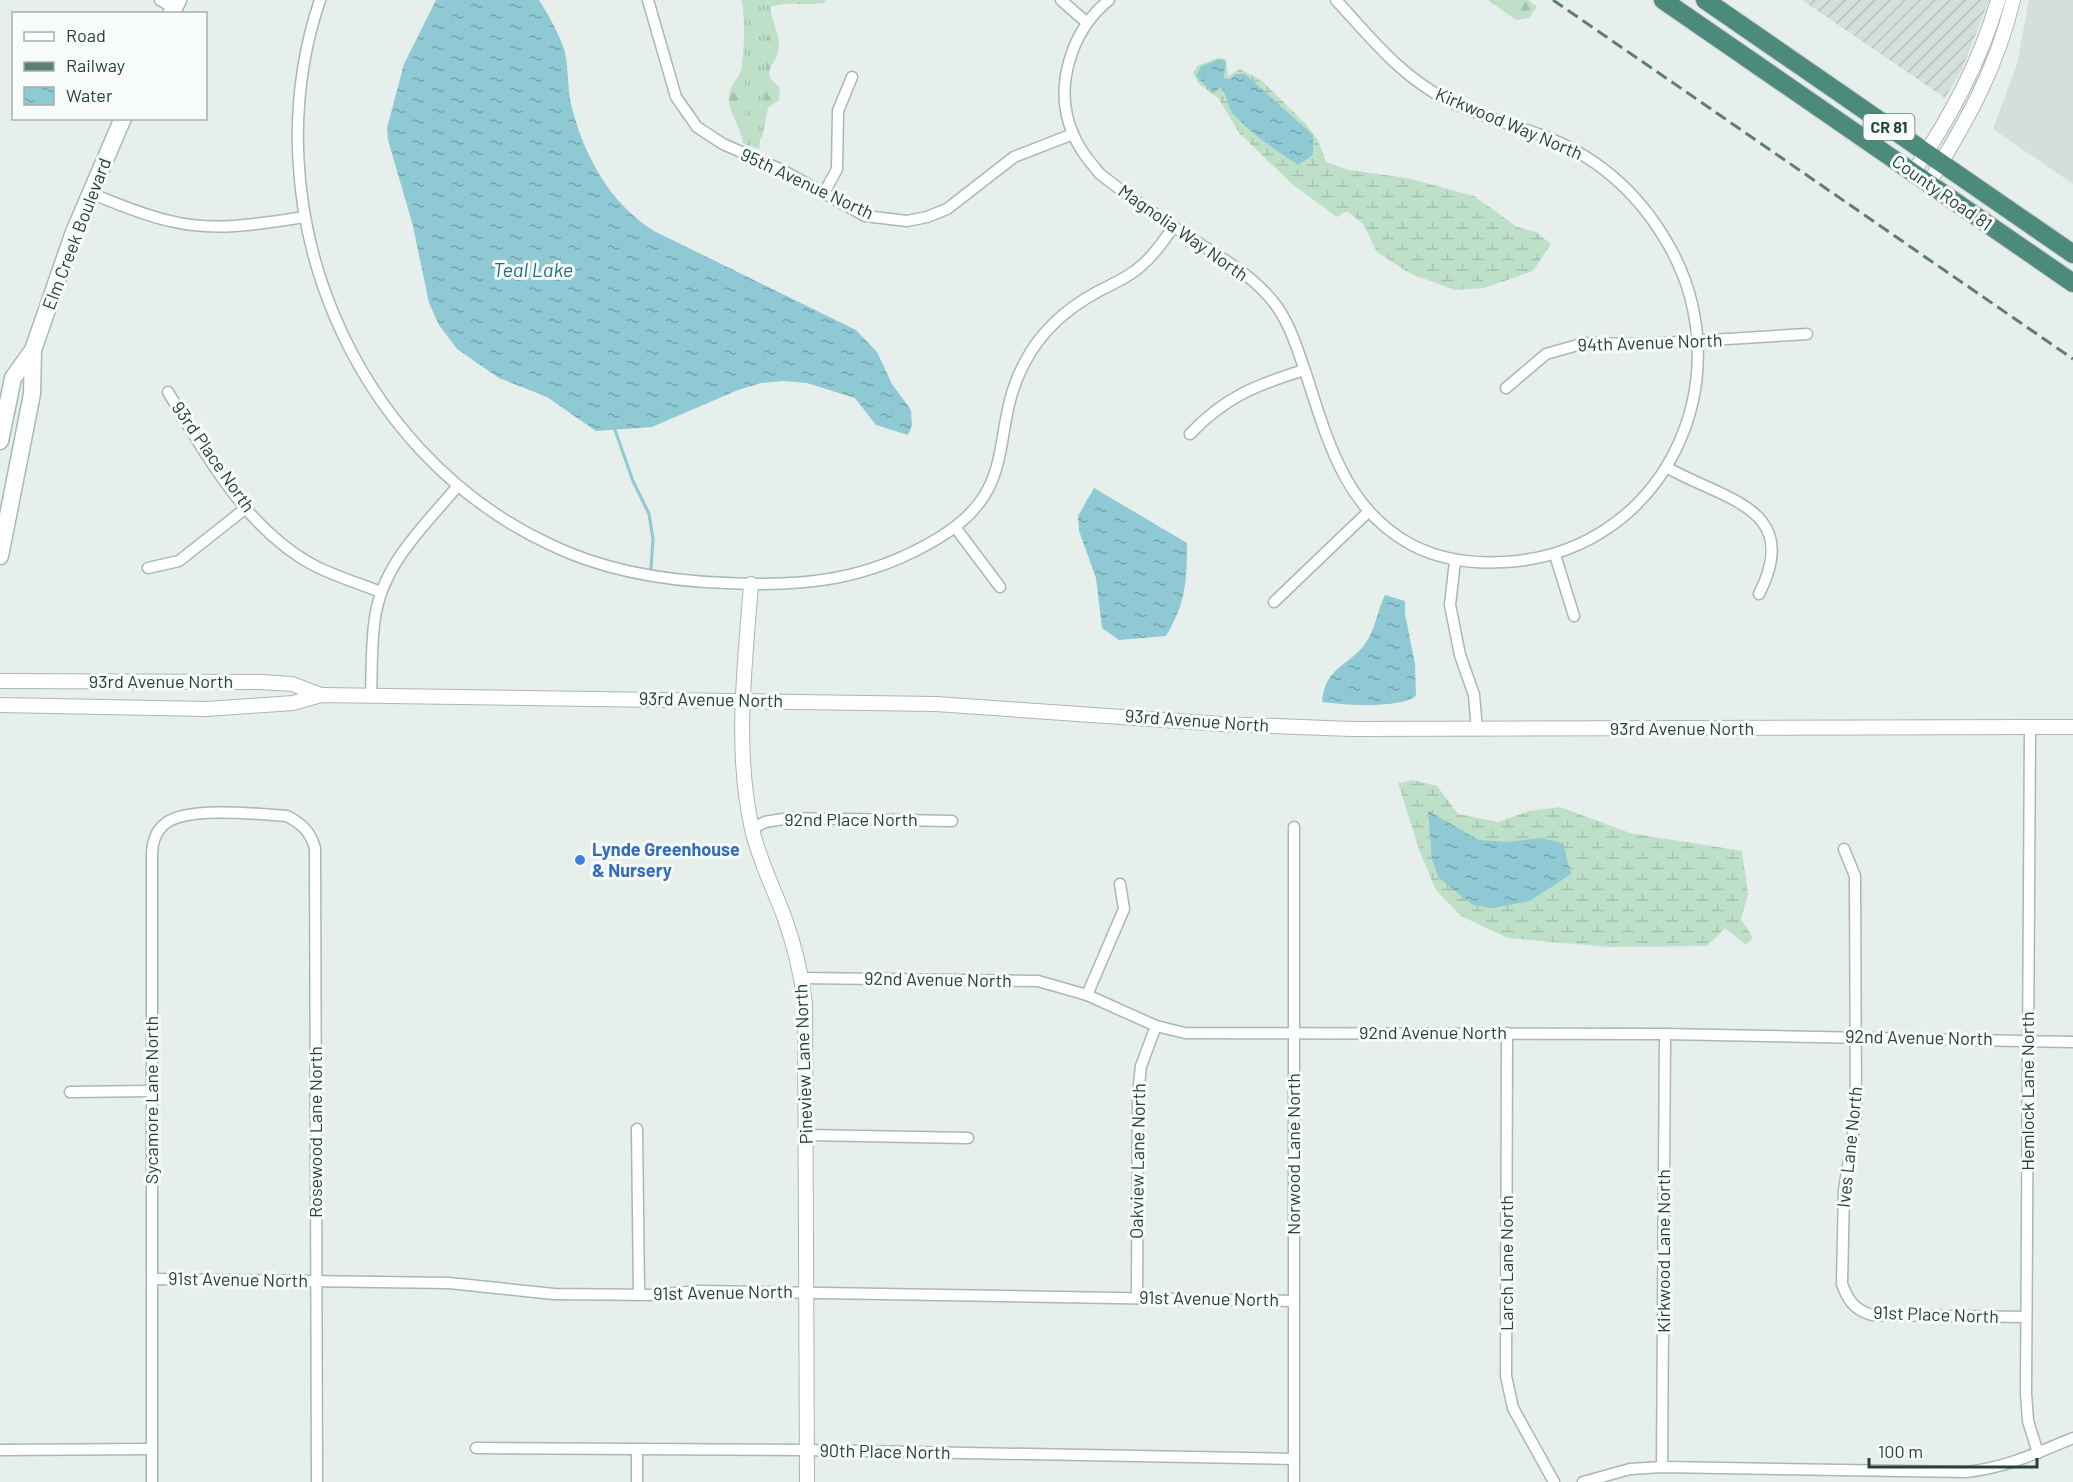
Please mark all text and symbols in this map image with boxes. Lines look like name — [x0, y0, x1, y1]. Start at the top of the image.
legend — [12, 12, 207, 120]
text: Road — [66, 24, 106, 46]
text: Railway — [66, 54, 125, 76]
street label: Kirkwood Way North — [1432, 82, 1586, 164]
text: Water — [66, 84, 113, 106]
road number: CR 81 — [1864, 114, 1914, 140]
street label: 95th Avenue North — [737, 143, 877, 224]
street label: County Road 81 — [1888, 150, 1997, 235]
street label: Elm Creek Boulevard — [37, 155, 115, 313]
street label: Magnolia Way North — [1114, 179, 1253, 285]
water label: Teal Lake — [493, 257, 573, 281]
street label: 94th Avenue North — [1577, 328, 1723, 356]
street label: 93rd Place North — [168, 397, 260, 516]
street label: 93rd Avenue North — [89, 670, 233, 692]
street label: 93rd Avenue North — [639, 687, 783, 711]
street label: 93rd Avenue North — [1124, 704, 1270, 736]
street label: 93rd Avenue North — [1610, 717, 1754, 739]
street label: 92nd Place North — [784, 808, 918, 830]
place label: Lynde Greenhouse & Nursery — [592, 838, 740, 881]
marker: Lynde Greenhouse & Nursery — [573, 853, 587, 867]
street label: 92nd Avenue North — [864, 967, 1012, 991]
street label: Pineview Lane North — [789, 983, 817, 1145]
street label: Hemlock Lane North — [2016, 1011, 2038, 1171]
street label: Sycamore Lane North — [140, 1016, 162, 1184]
street label: 92nd Avenue North — [1359, 1021, 1507, 1043]
street label: 92nd Avenue North — [1845, 1025, 1993, 1049]
street label: Rosewood Lane North — [304, 1046, 326, 1218]
street label: Norwood Lane North — [1282, 1073, 1304, 1235]
street label: Oakview Lane North — [1125, 1083, 1149, 1239]
street label: Ives Lane North — [1832, 1085, 1866, 1209]
street label: Kirkwood Lane North — [1652, 1169, 1674, 1333]
street label: Larch Lane North — [1495, 1195, 1517, 1331]
street label: 91st Avenue North — [168, 1267, 308, 1291]
street label: 91st Avenue North — [653, 1280, 793, 1304]
street label: 91st Avenue North — [1139, 1286, 1279, 1310]
street label: 91st Place North — [1873, 1301, 1999, 1327]
scale bar — [1869, 1431, 2037, 1469]
street label: 90th Place North — [819, 1439, 951, 1463]
text: 100 m — [1878, 1440, 1923, 1462]

